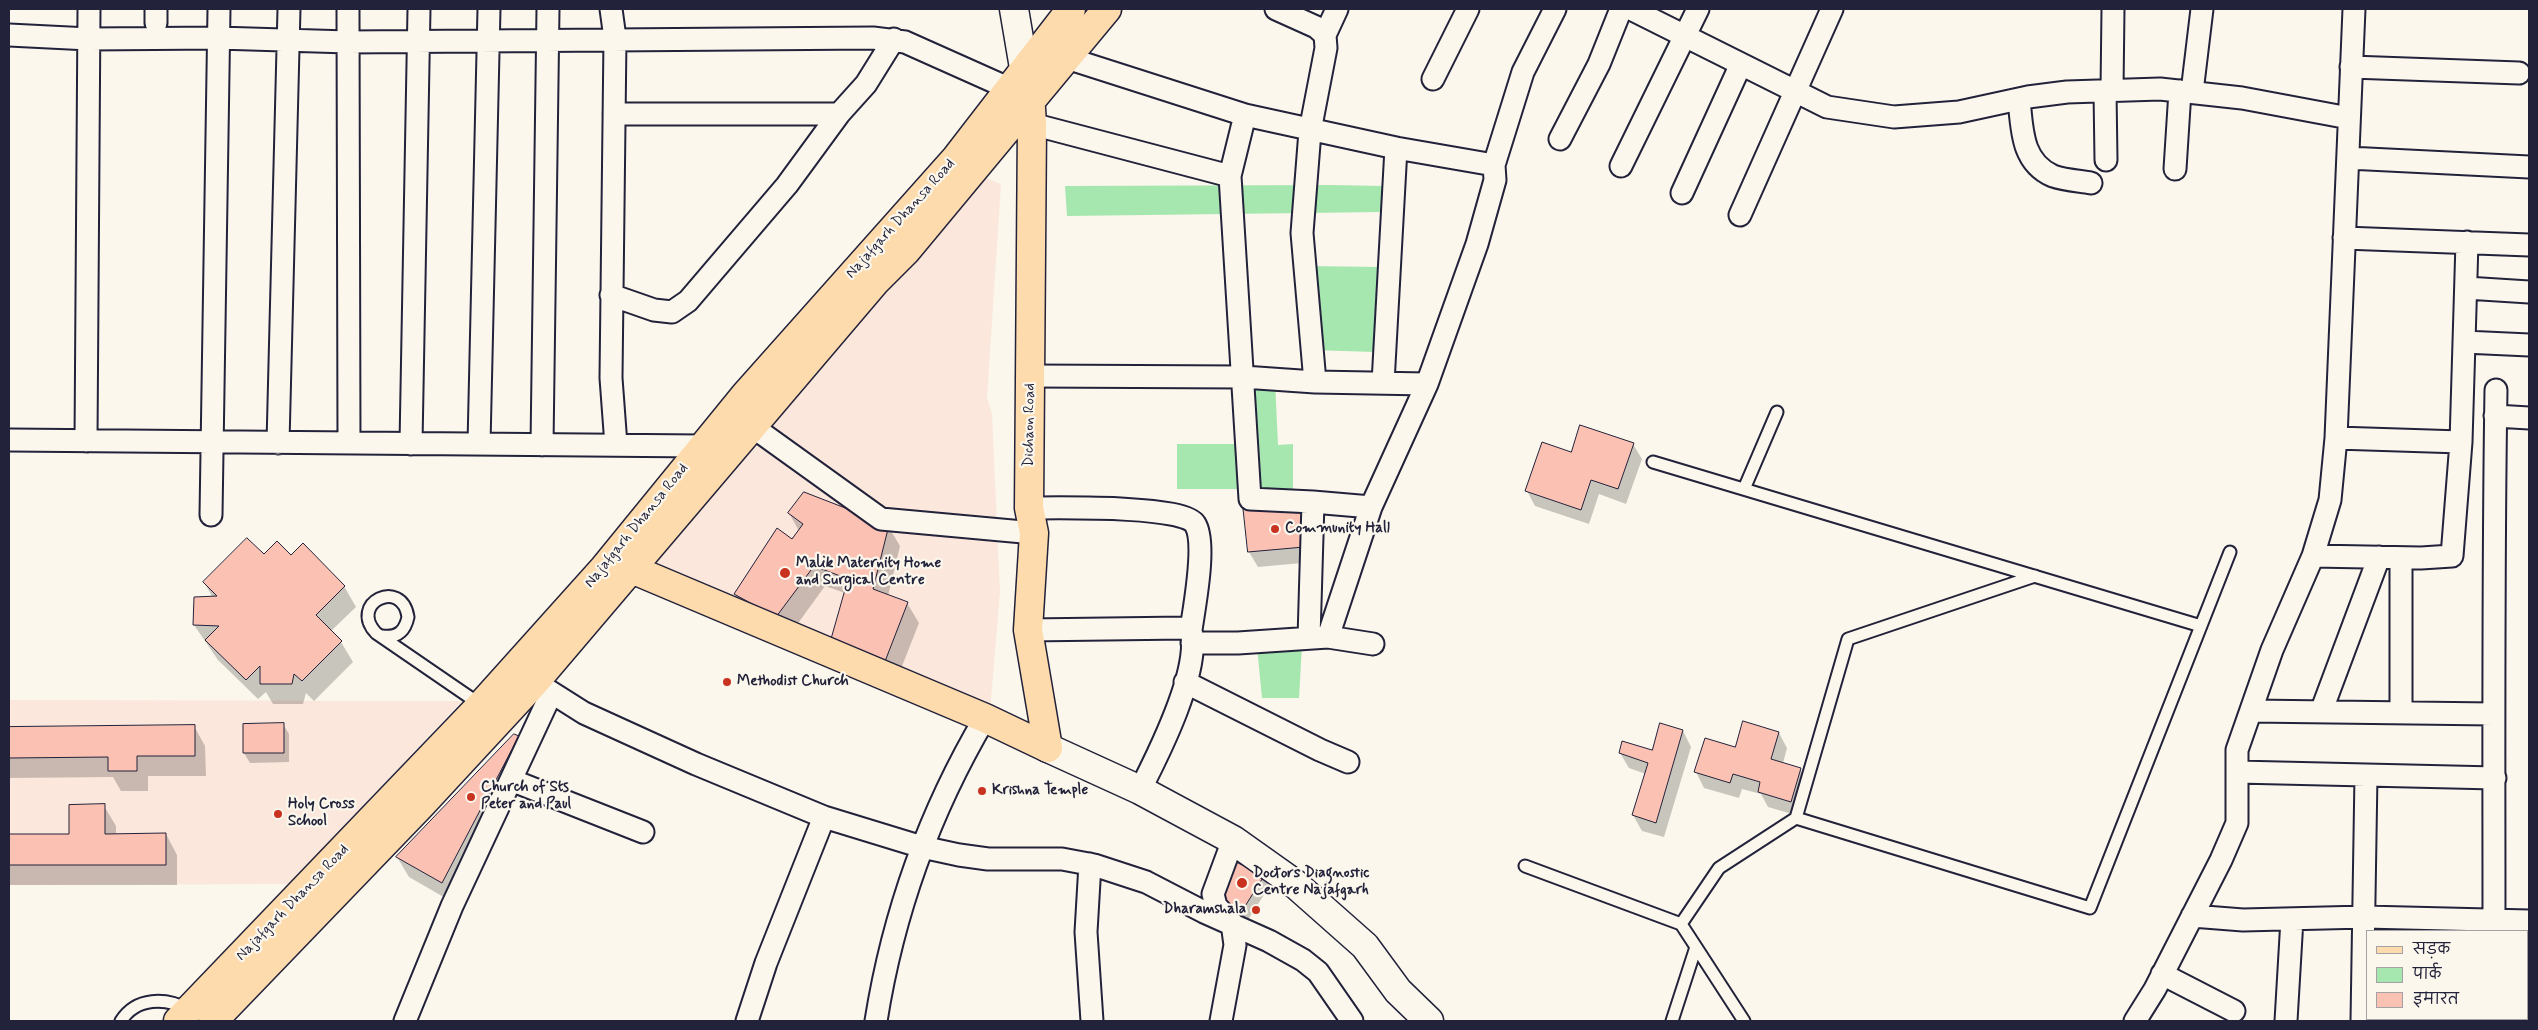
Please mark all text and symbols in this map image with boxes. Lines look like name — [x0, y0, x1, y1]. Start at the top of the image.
street label: Najafgarh Dhansa Road — [842, 155, 960, 283]
street label: Dichaon Road — [1020, 383, 1040, 467]
street label: Najafgarh Dhansa Road — [581, 460, 693, 592]
place label: Community Hall — [1285, 520, 1390, 538]
marker: Community Hall — [1269, 523, 1281, 535]
place label: Malik Maternity Home and Surgical Centre — [796, 555, 941, 590]
marker: Malik Maternity Home and Surgical Centre — [778, 566, 792, 580]
place label: Methodist Church — [737, 673, 849, 691]
marker: Methodist Church — [721, 676, 733, 688]
place label: Church of Sts Peter and Paul — [481, 779, 571, 814]
place label: Krishna Temple — [992, 782, 1088, 800]
marker: Krishna Temple — [976, 785, 988, 797]
marker: Church of Sts Peter and Paul — [465, 791, 477, 803]
place label: Holy Cross School — [288, 796, 355, 831]
marker: Holy Cross School — [272, 808, 284, 820]
street label: Najafgarh Dhansa Road — [233, 841, 353, 965]
place label: Doctors Diagnostic Centre Najafgarh — [1253, 865, 1369, 900]
marker: Doctors Diagnostic Centre Najafgarh — [1235, 876, 1249, 890]
place label: Dharamshala — [1163, 901, 1246, 919]
marker: Dharamshala — [1250, 904, 1262, 916]
legend — [2366, 930, 2528, 1020]
text: सड़क — [2413, 940, 2450, 960]
text: पार्क — [2413, 965, 2441, 985]
text: इमारत — [2413, 990, 2459, 1010]

